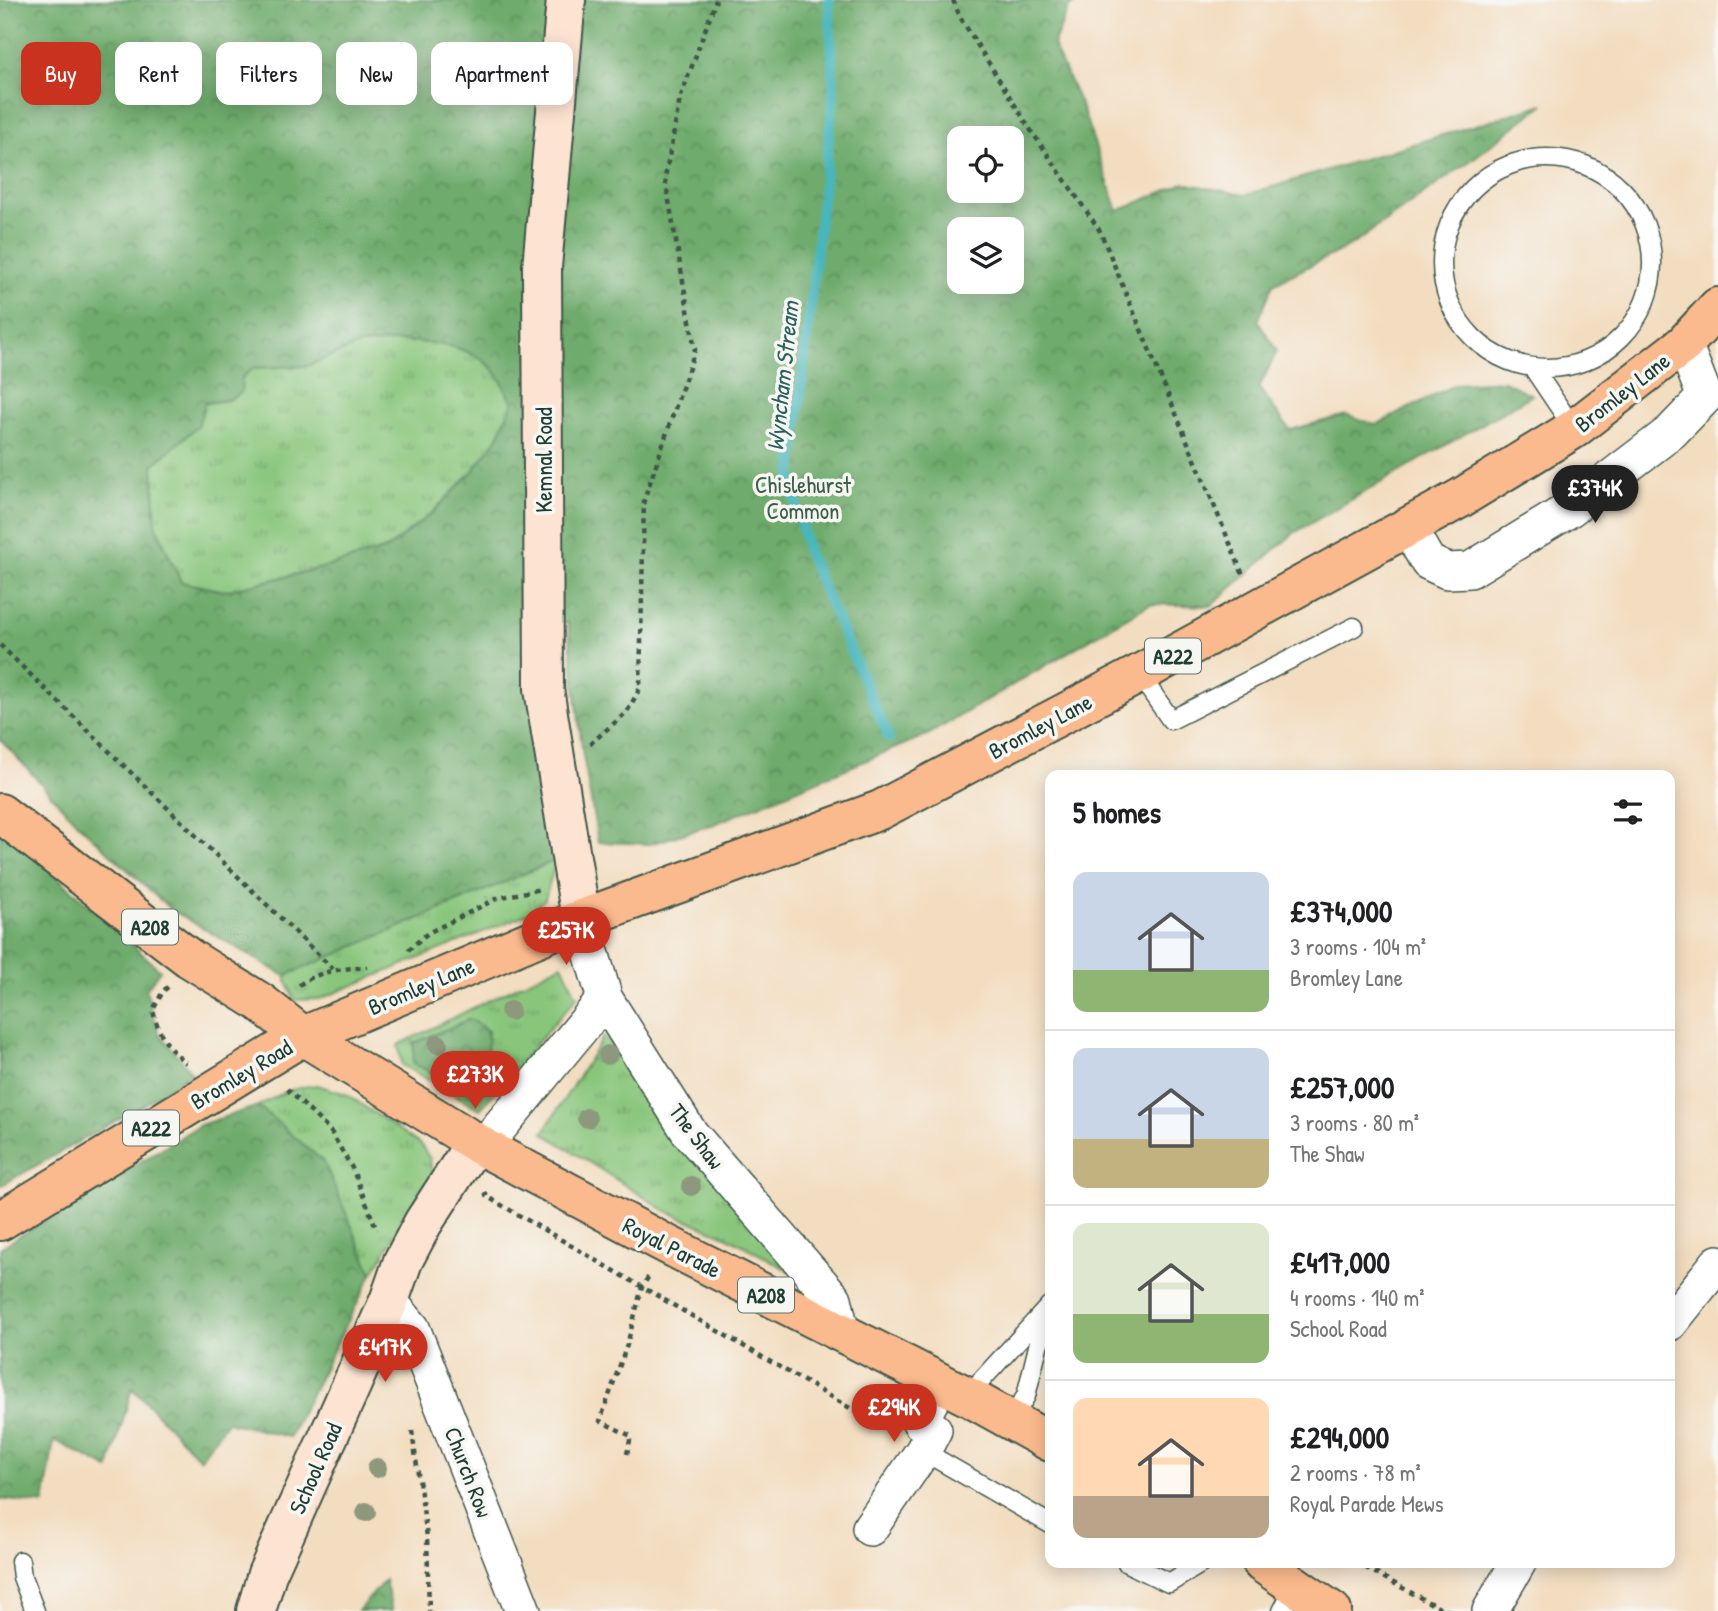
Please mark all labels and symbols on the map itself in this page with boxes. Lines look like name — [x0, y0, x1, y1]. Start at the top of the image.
water label: Wyncham Stream — [758, 299, 807, 452]
street label: Bromley Lane — [1568, 345, 1676, 439]
street label: Kemnal Road — [528, 407, 559, 513]
pin: £374K — [1546, 466, 1644, 525]
park label: Chislehurst Common — [755, 469, 852, 526]
road number: A222 — [1145, 638, 1201, 674]
street label: Bromley Lane — [983, 686, 1097, 766]
pin: £257K — [517, 908, 615, 967]
road number: A208 — [122, 909, 178, 944]
street label: Bromley Lane — [363, 950, 479, 1022]
street label: Bromley Road — [184, 1031, 298, 1116]
pin: £273K — [426, 1052, 524, 1111]
street label: The Shaw — [662, 1097, 732, 1175]
road number: A222 — [123, 1110, 179, 1146]
street label: Royal Parade — [618, 1209, 726, 1285]
road number: A208 — [738, 1278, 794, 1312]
pin: £417K — [336, 1324, 434, 1384]
pin: £294K — [845, 1384, 943, 1444]
street label: School Road — [281, 1417, 349, 1519]
street label: Church Row — [438, 1422, 500, 1522]

